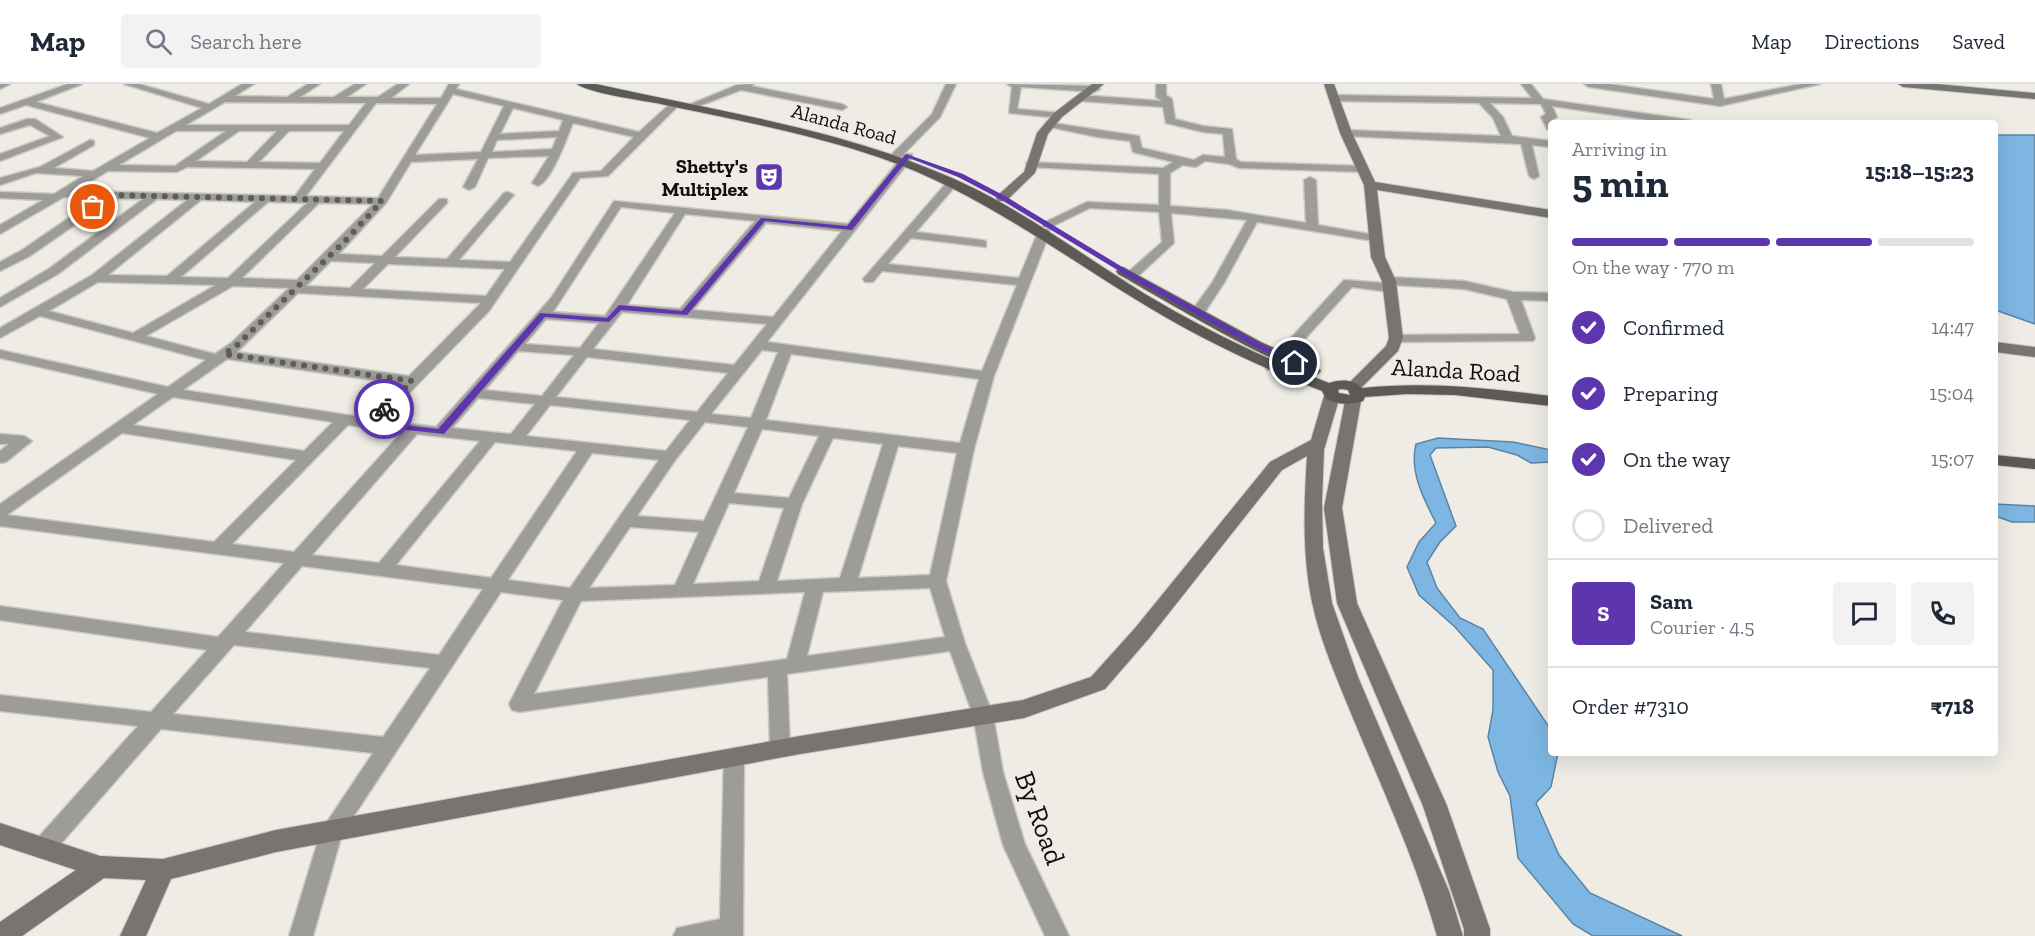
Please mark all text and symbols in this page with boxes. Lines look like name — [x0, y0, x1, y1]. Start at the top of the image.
search box — [121, 14, 541, 68]
text: Map — [30, 25, 85, 58]
icon: search — [142, 25, 175, 58]
text: Search here — [190, 28, 302, 55]
text: Map — [1752, 29, 1792, 54]
text: Directions — [1825, 29, 1919, 54]
text: Saved — [1952, 29, 2005, 54]
street label: Alanda Road — [789, 98, 899, 150]
text: Arriving in — [1572, 137, 1667, 161]
place label: Shetty's Multiplex — [662, 154, 748, 201]
text: 15:18–15:23 — [1865, 158, 1974, 185]
text: 5 min — [1572, 160, 1669, 207]
theatre icon: Shetty's Multiplex — [753, 161, 785, 193]
pin — [67, 181, 118, 232]
icon: bag — [76, 190, 109, 223]
text: On the way · 770 m — [1572, 255, 1735, 279]
icon: check — [1572, 311, 1605, 344]
text: Confirmed — [1623, 314, 1724, 341]
text: 14:47 — [1931, 315, 1974, 339]
pin — [1269, 337, 1320, 388]
icon: home — [1278, 346, 1311, 379]
street label: Alanda Road — [1391, 352, 1521, 388]
icon: check — [1572, 377, 1605, 410]
courier — [354, 379, 414, 439]
text: Preparing — [1623, 380, 1718, 407]
text: 15:04 — [1929, 381, 1974, 405]
icon: bike — [368, 393, 401, 426]
icon: check — [1572, 443, 1605, 476]
text: On the way — [1623, 446, 1730, 473]
text: 15:07 — [1931, 447, 1974, 471]
text: Delivered — [1623, 512, 1713, 539]
button: chat — [1833, 582, 1896, 645]
button: phone — [1911, 582, 1974, 645]
text: Sam — [1650, 588, 1693, 615]
text: S — [1597, 600, 1610, 627]
text: Courier · 4.5 — [1650, 615, 1755, 639]
text: Order #7310 — [1572, 693, 1689, 720]
text: ₹718 — [1931, 693, 1974, 720]
street label: By Road — [1008, 767, 1072, 869]

